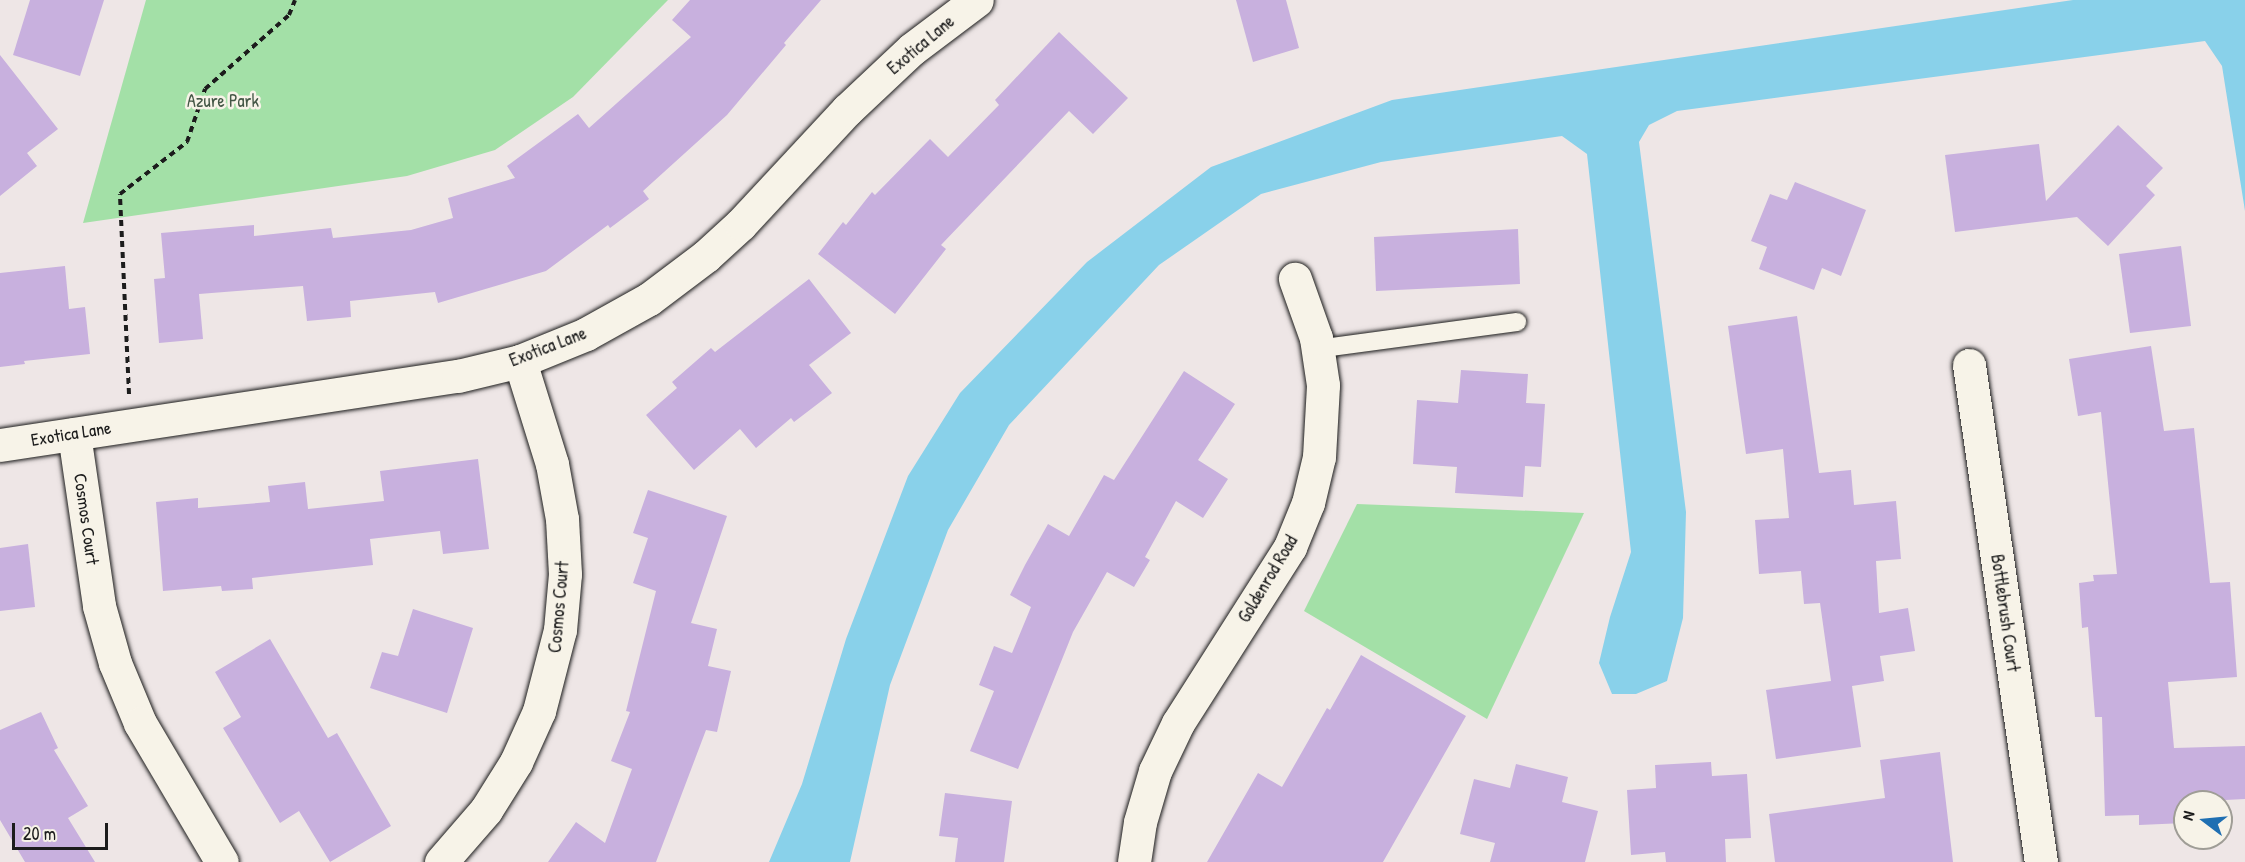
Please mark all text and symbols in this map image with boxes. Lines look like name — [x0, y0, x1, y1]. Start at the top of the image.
street label: Exotica Lane — [883, 11, 959, 79]
park label: Azure Park — [187, 90, 259, 112]
street label: Exotica Lane — [506, 322, 590, 372]
street label: Exotica Lane — [29, 417, 113, 451]
street label: Cosmos Court — [69, 472, 103, 566]
street label: Goldenrod Road — [1234, 532, 1302, 626]
street label: Bottlebrush Court — [1986, 553, 2024, 673]
street label: Cosmos Court — [544, 560, 574, 654]
north arrow — [2173, 790, 2233, 850]
text: N — [2176, 808, 2199, 823]
scale bar — [15, 811, 111, 849]
text: 20 m — [23, 821, 56, 846]

